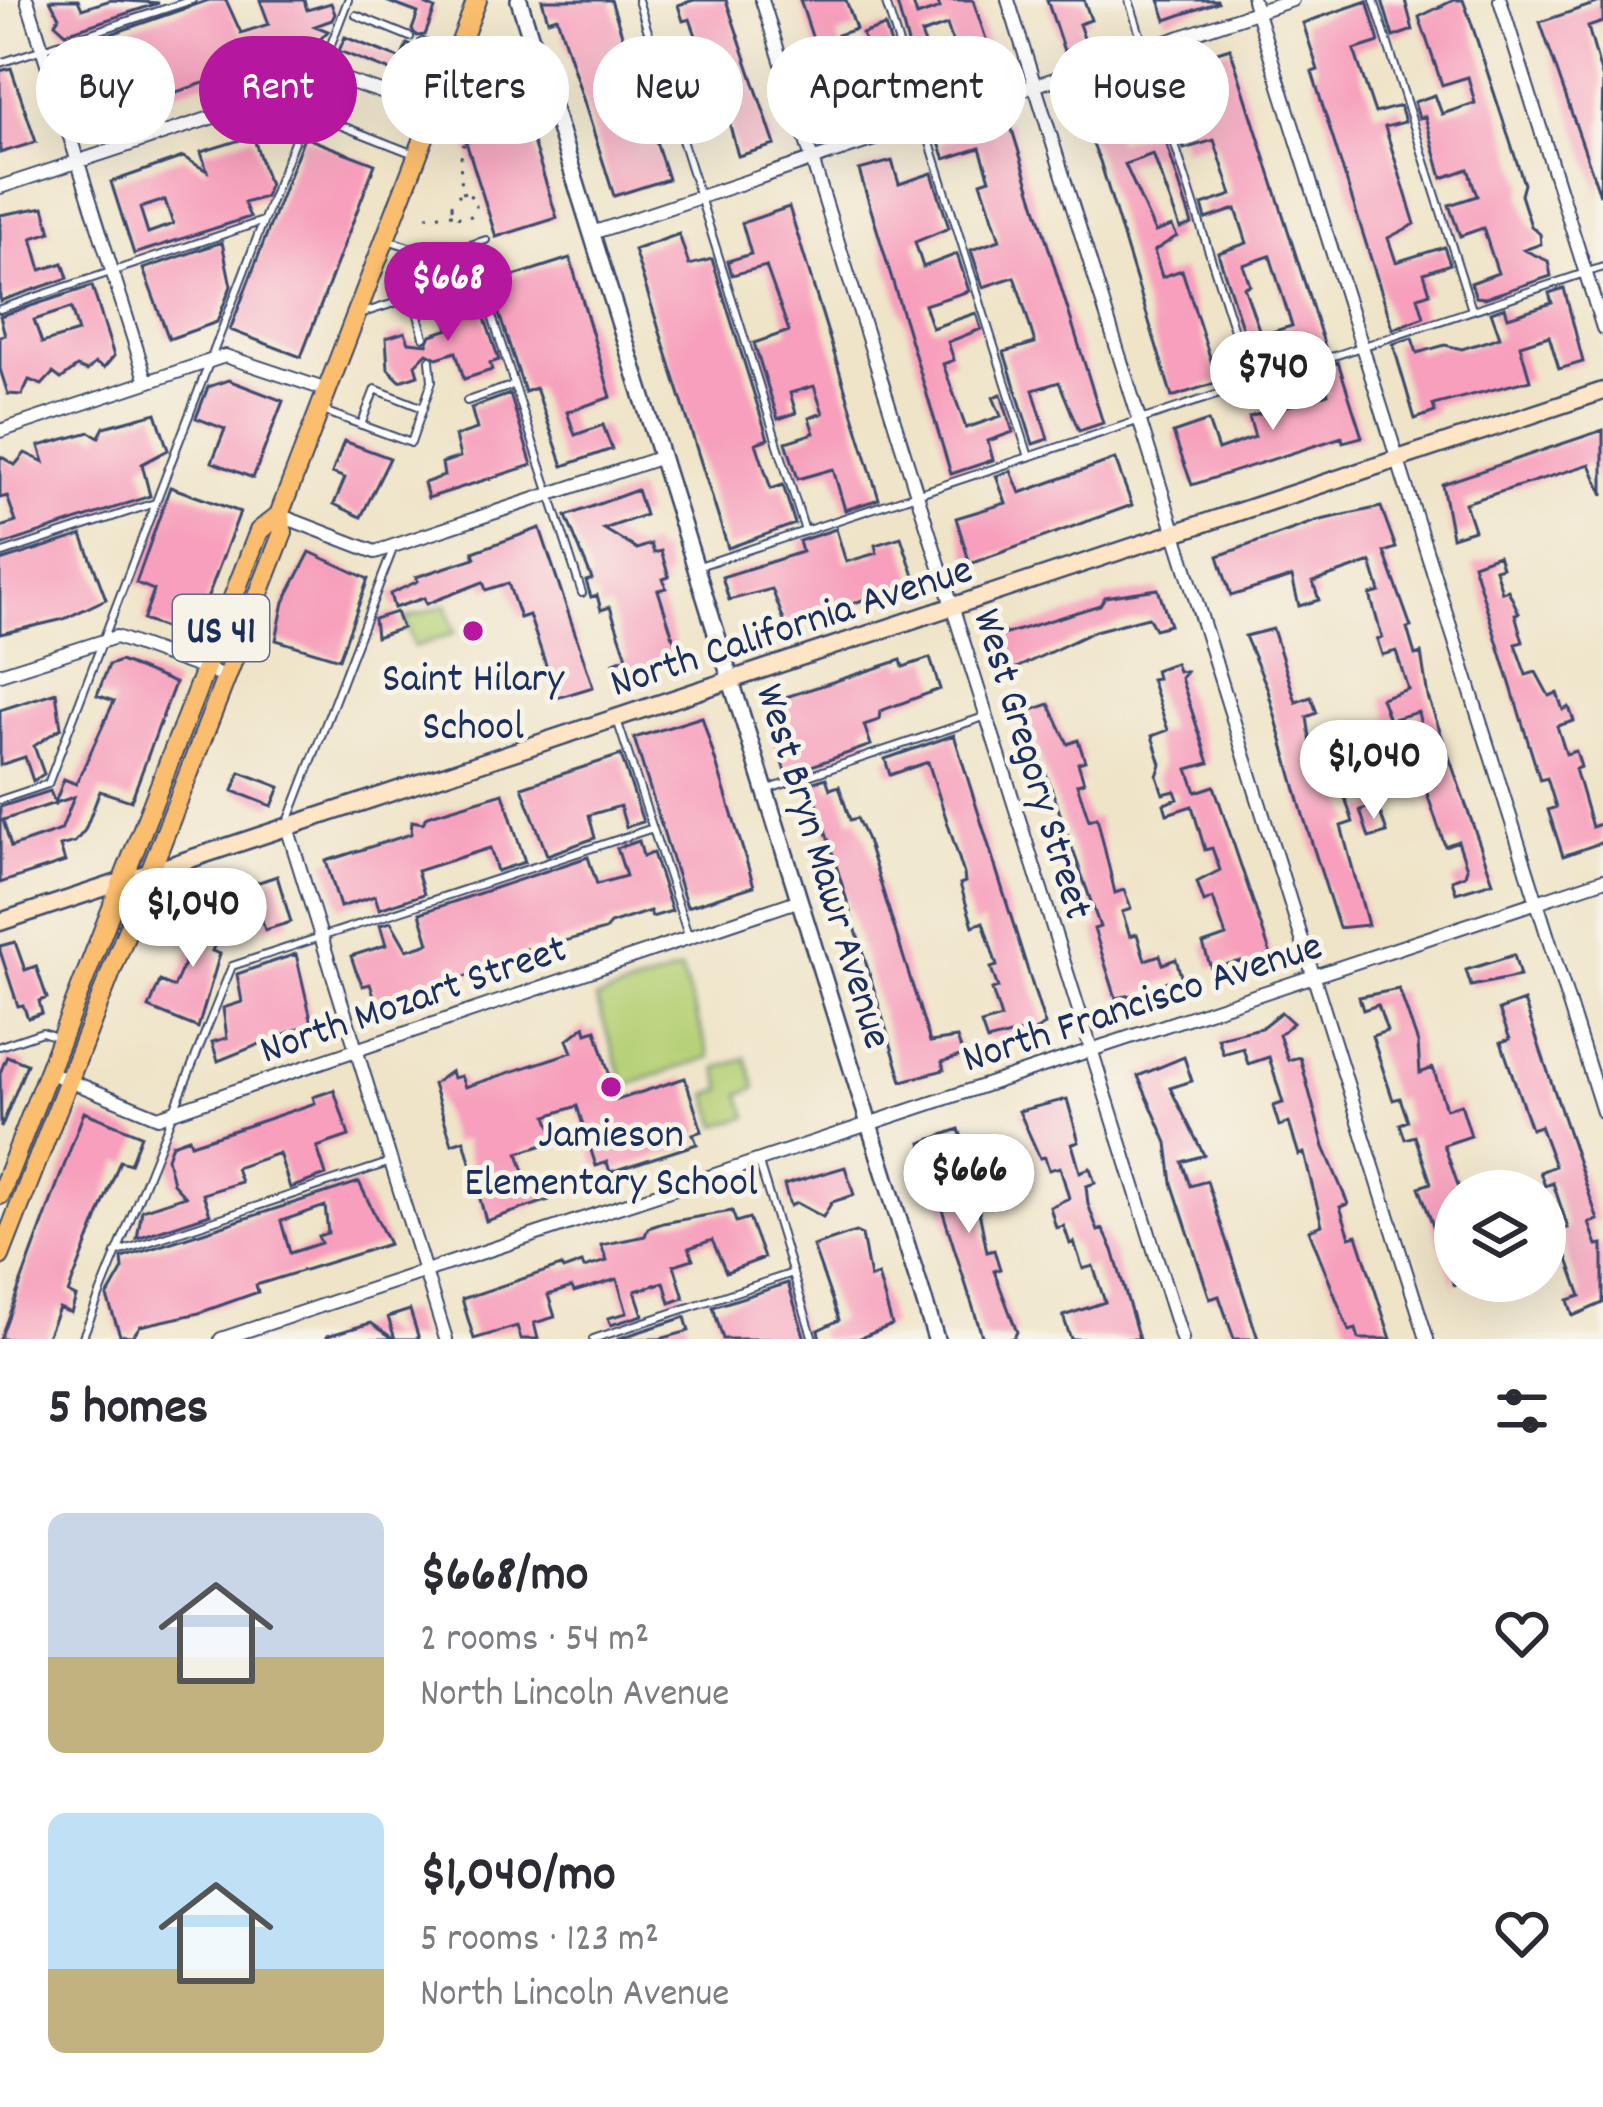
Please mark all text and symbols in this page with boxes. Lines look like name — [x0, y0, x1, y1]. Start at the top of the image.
chip: Buy — [36, 36, 175, 144]
chip: Rent — [199, 36, 357, 144]
chip: Filters — [381, 36, 569, 144]
chip: New — [593, 36, 743, 144]
chip: Apartment — [767, 36, 1026, 144]
chip: House — [1050, 36, 1229, 144]
pin: $668 — [377, 242, 519, 344]
text: $668 — [411, 253, 485, 308]
pin: $740 — [1202, 331, 1344, 433]
text: $740 — [1237, 342, 1309, 397]
street label: North California Avenue — [603, 543, 981, 717]
road number: US 41 — [173, 595, 269, 661]
street label: West Gregory Street — [954, 602, 1105, 928]
marker: Saint Hilary School — [460, 618, 486, 644]
place label: Saint Hilary School — [382, 652, 565, 760]
street label: West Bryn Mawr Avenue — [736, 677, 904, 1057]
pin: $1,040 — [1276, 720, 1472, 822]
text: $1,040 — [1327, 731, 1421, 786]
pin: $1,040 — [95, 868, 291, 970]
text: $1,040 — [146, 879, 240, 934]
street label: North Francisco Avenue — [955, 919, 1331, 1092]
street label: North Mozart Street — [253, 922, 576, 1083]
marker: Jamieson Elementary School — [598, 1074, 624, 1100]
place label: Jamieson Elementary School — [464, 1108, 758, 1216]
pin: $666 — [898, 1134, 1040, 1236]
text: $666 — [930, 1145, 1008, 1200]
map controls — [1434, 1170, 1566, 1302]
button: layers — [1434, 1170, 1566, 1302]
text: 5 homes — [48, 1375, 208, 1447]
icon: filters — [1489, 1378, 1555, 1444]
text: $668/mo — [420, 1542, 589, 1614]
icon: home — [144, 1561, 288, 1705]
icon: heart — [1489, 1600, 1555, 1666]
text: 2 rooms · 54 m² — [420, 1614, 649, 1669]
text: North Lincoln Avenue — [420, 1669, 729, 1724]
text: $1,040/mo — [420, 1842, 616, 1914]
icon: home — [144, 1861, 288, 2005]
icon: heart — [1489, 1900, 1555, 1966]
text: 5 rooms · 123 m² — [420, 1914, 659, 1969]
text: North Lincoln Avenue — [420, 1969, 729, 2024]

